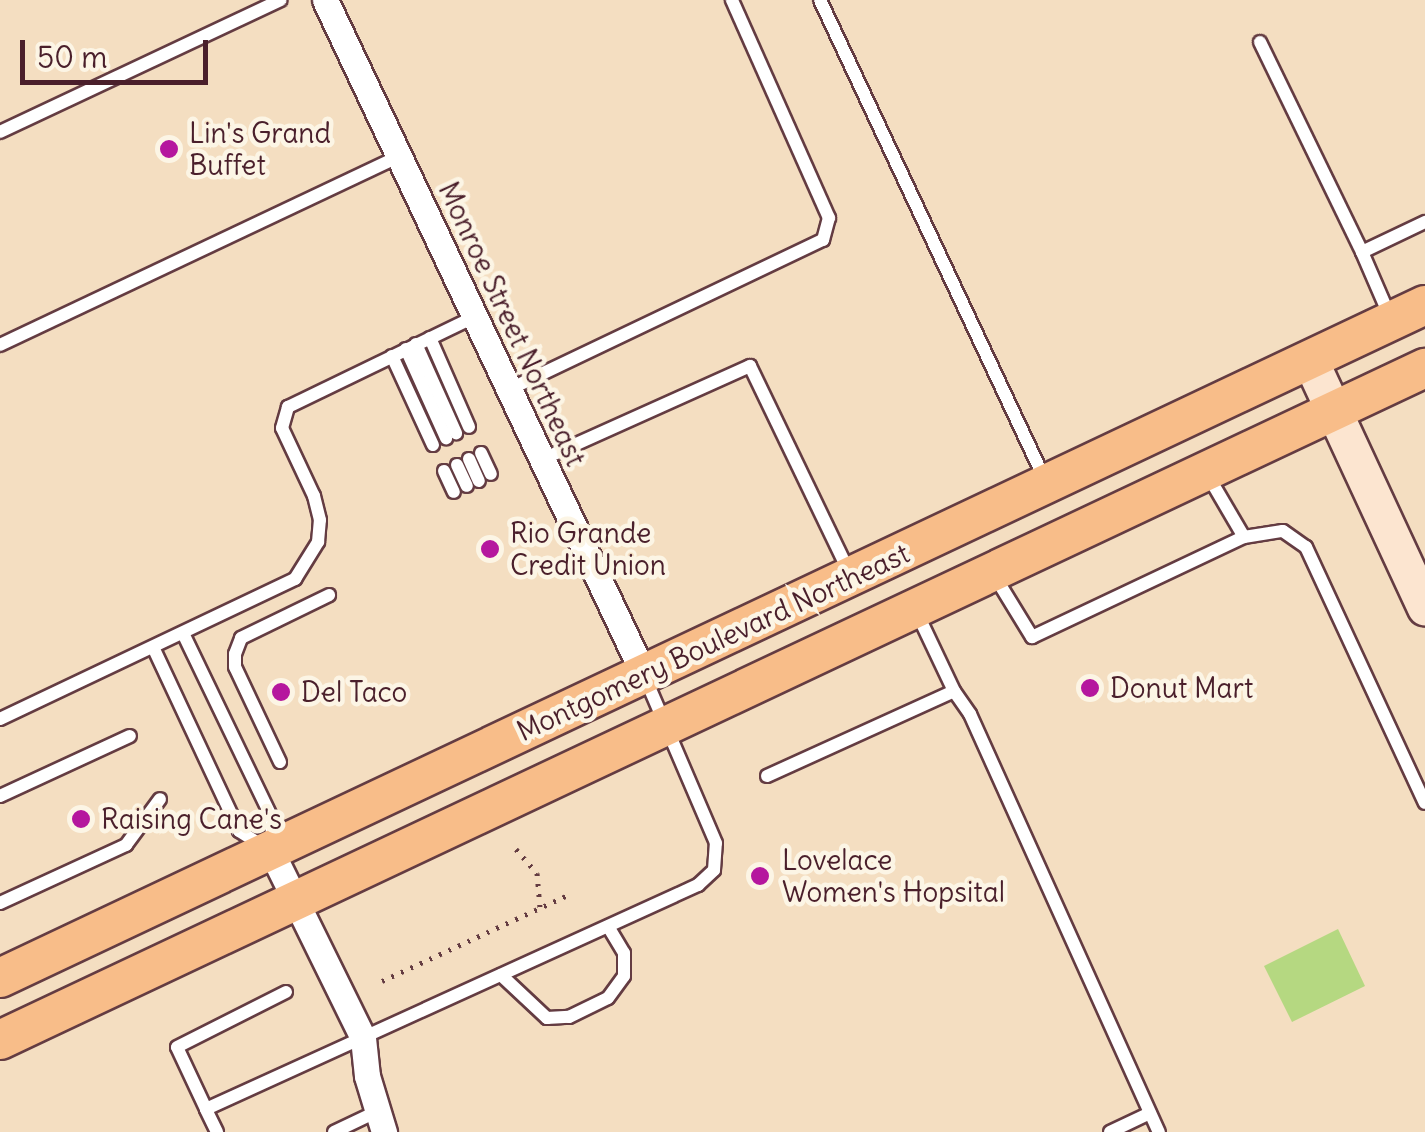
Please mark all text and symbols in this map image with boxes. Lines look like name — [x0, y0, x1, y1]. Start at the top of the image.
scale bar — [25, 20, 212, 82]
text: 50 m — [37, 38, 107, 76]
place label: Lin's Grand Buffet — [189, 116, 331, 182]
marker: Lin's Grand Buffet — [158, 138, 180, 160]
street label: Monroe Street Northeast — [431, 177, 593, 471]
place label: Rio Grande Credit Union — [510, 516, 666, 582]
street label: Montgomery Boulevard Northeast — [511, 536, 915, 748]
marker: Rio Grande Credit Union — [479, 538, 501, 560]
place label: Donut Mart — [1110, 671, 1253, 705]
place label: Del Taco — [301, 675, 407, 709]
marker: Donut Mart — [1079, 677, 1101, 699]
marker: Del Taco — [270, 681, 292, 703]
place label: Raising Cane's — [101, 802, 282, 836]
marker: Raising Cane's — [70, 808, 92, 830]
place label: Lovelace Women's Hopsital — [782, 843, 1005, 909]
marker: Lovelace Women's Hopsital — [747, 863, 773, 889]

